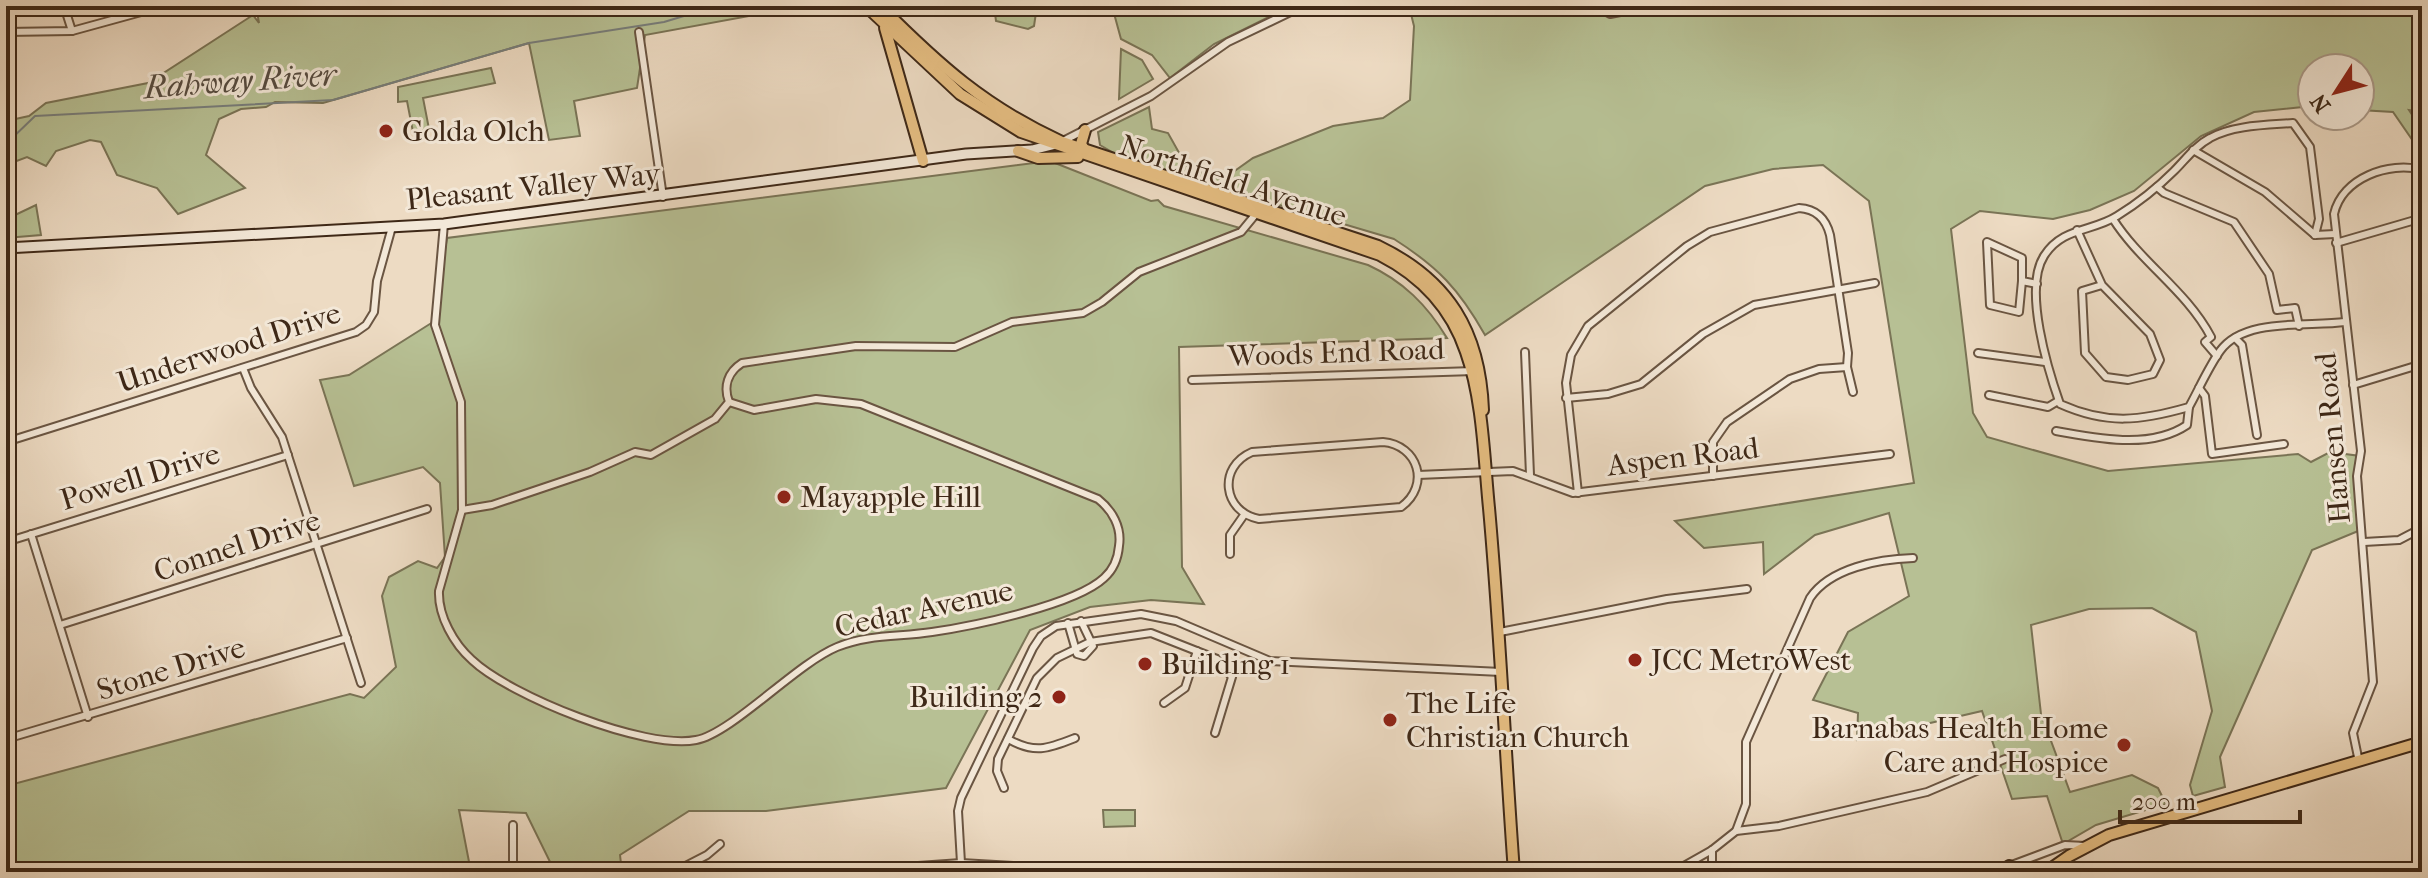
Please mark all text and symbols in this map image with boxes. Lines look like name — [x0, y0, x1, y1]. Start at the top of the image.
north arrow — [2296, 52, 2376, 132]
water label: Rahway River — [141, 56, 340, 106]
text: N — [2305, 89, 2336, 118]
place label: Golda Olch — [402, 114, 545, 149]
marker: Golda Olch — [377, 122, 395, 140]
street label: Northfield Avenue — [1115, 128, 1351, 234]
street label: Pleasant Valley Way — [404, 156, 663, 218]
street label: Underwood Drive — [113, 295, 345, 401]
street label: Woods End Road — [1226, 332, 1446, 374]
street label: Hansen Road — [2308, 350, 2358, 525]
street label: Aspen Road — [1604, 430, 1761, 484]
street label: Powell Drive — [56, 436, 224, 518]
place label: Mayapple Hill — [800, 480, 981, 515]
marker: Mayapple Hill — [775, 488, 793, 506]
street label: Connel Drive — [149, 503, 325, 589]
street label: Cedar Avenue — [832, 573, 1016, 645]
street label: Stone Drive — [93, 630, 249, 708]
place label: JCC MetroWest — [1649, 643, 1852, 678]
place label: Building 1 — [1161, 647, 1290, 682]
marker: JCC MetroWest — [1626, 651, 1644, 669]
marker: Building 1 — [1136, 655, 1154, 673]
place label: Building 2 — [909, 680, 1043, 715]
place label: The Life Christian Church — [1406, 686, 1629, 755]
marker: Building 2 — [1050, 688, 1068, 706]
marker: The Life Christian Church — [1381, 711, 1399, 729]
place label: Barnabas Health Home Care and Hospice — [1811, 711, 2108, 780]
marker: Barnabas Health Home Care and Hospice — [2115, 736, 2133, 754]
scale bar — [2120, 774, 2300, 824]
text: 200 m — [2132, 788, 2196, 816]

